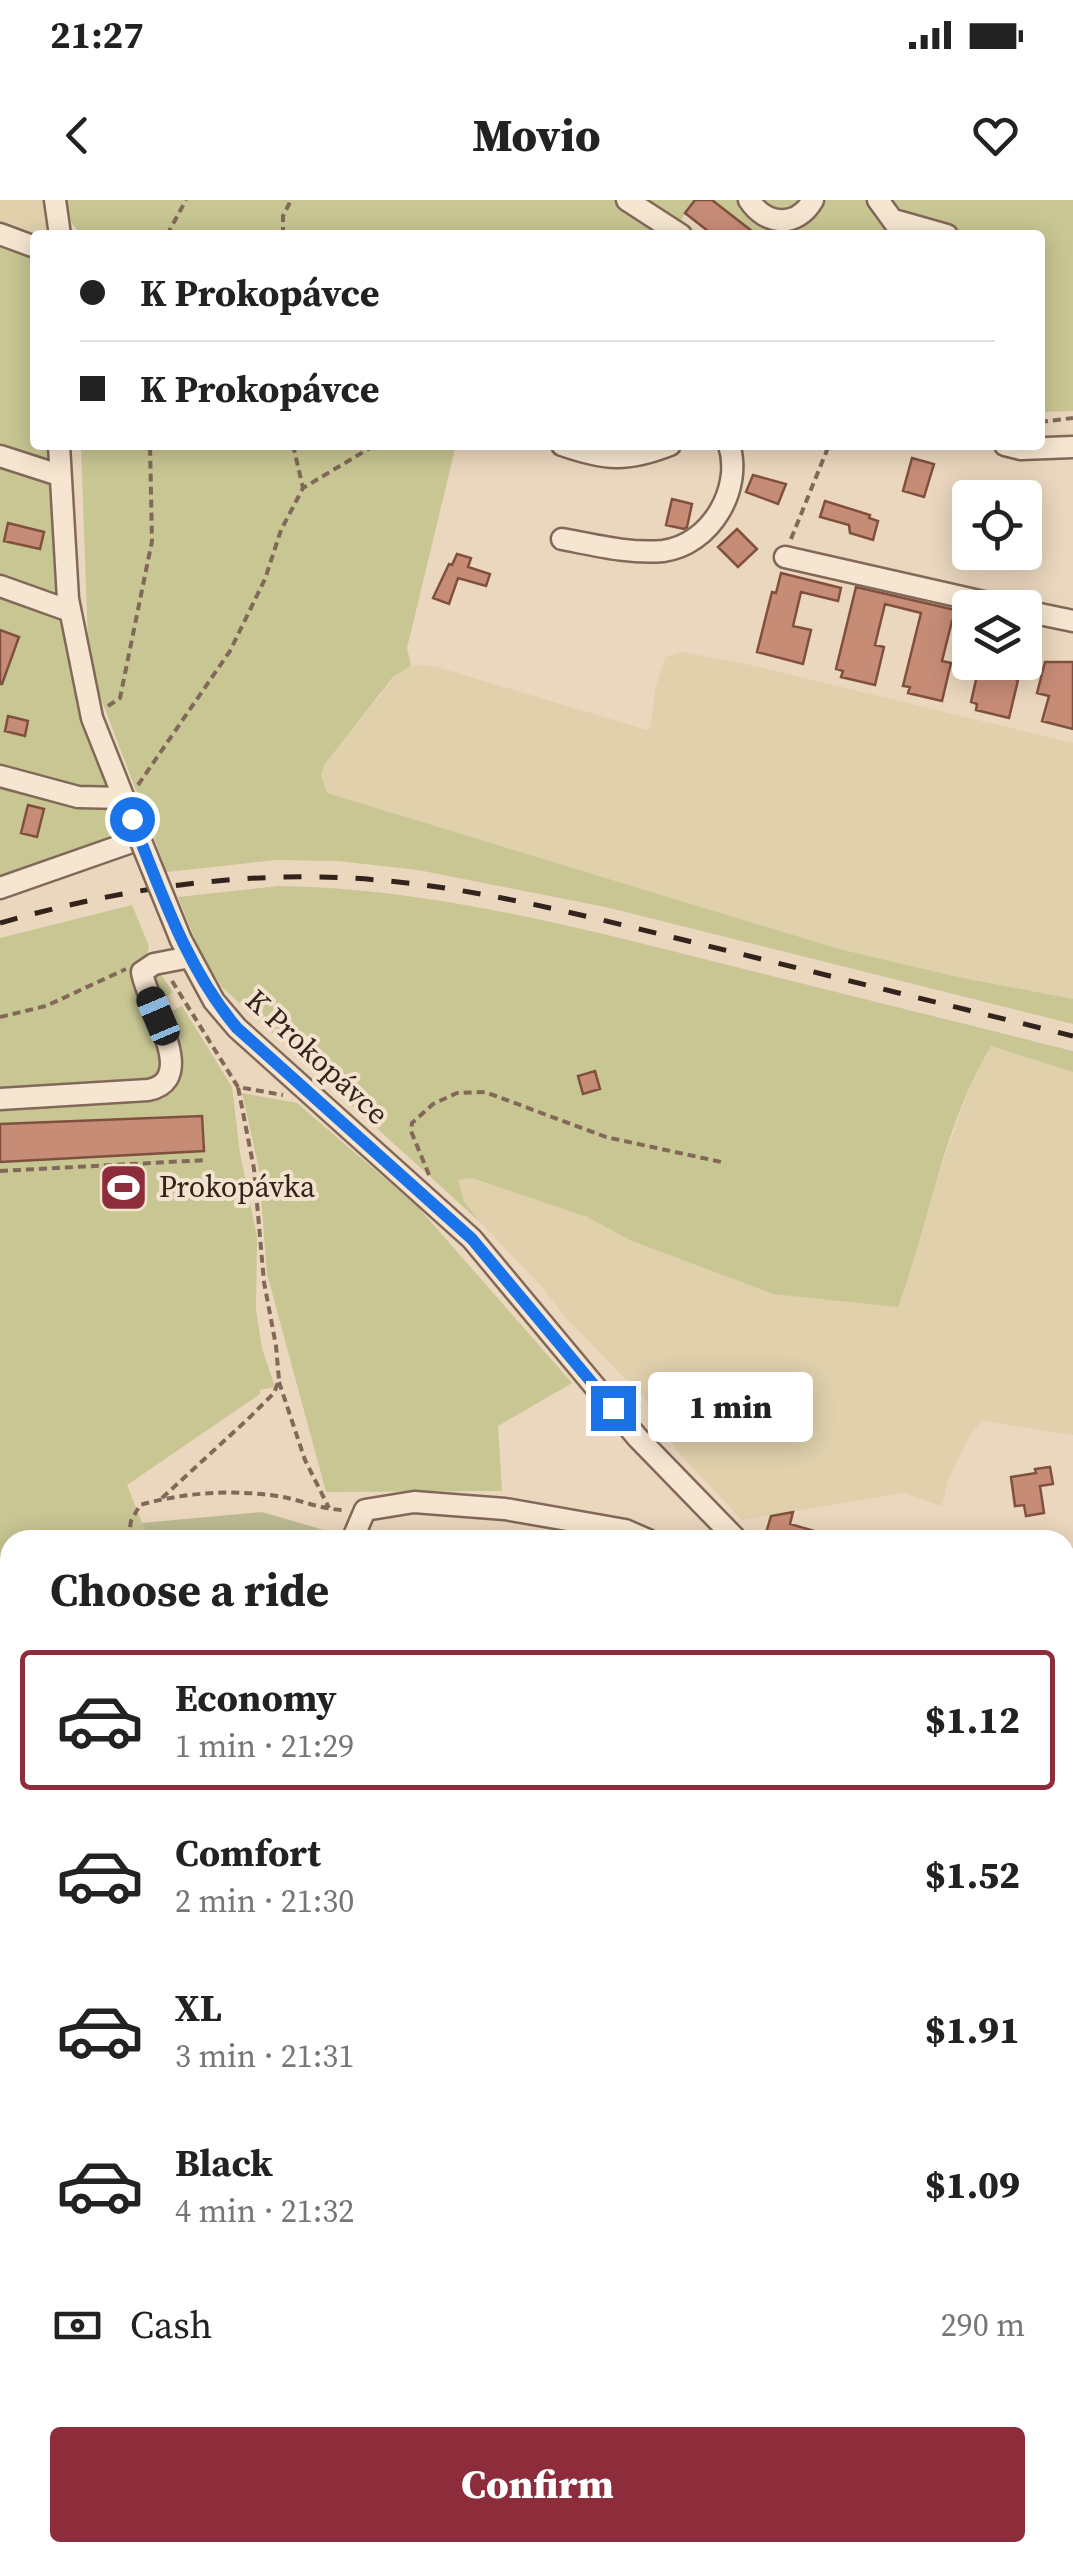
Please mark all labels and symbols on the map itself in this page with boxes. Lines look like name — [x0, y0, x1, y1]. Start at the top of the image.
route start — [110, 797, 155, 842]
street label: K Prokopávce — [237, 980, 398, 1134]
car — [132, 983, 184, 1049]
sports icon: Prokopávka — [98, 1161, 150, 1213]
place label: Prokopávka — [159, 1166, 316, 1207]
callout: 1 min — [648, 1373, 813, 1443]
route end — [591, 1386, 636, 1431]

